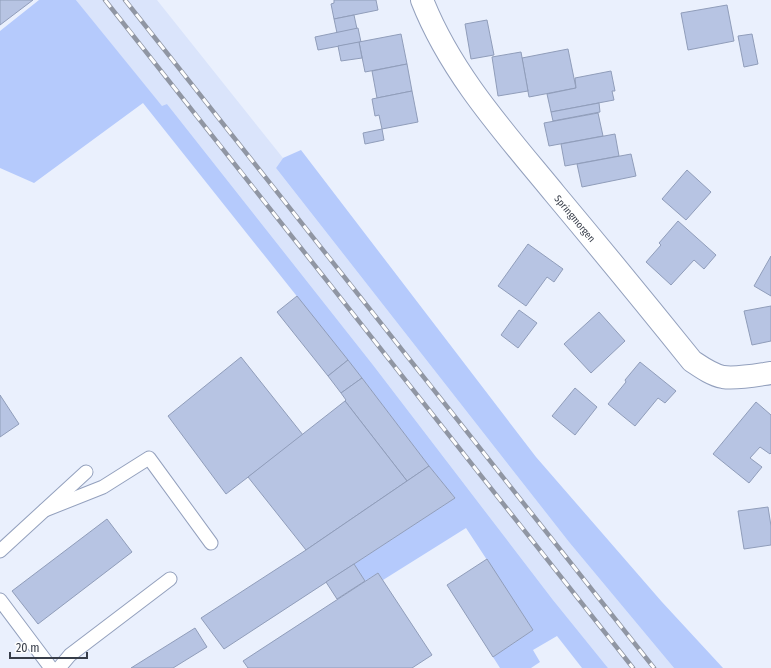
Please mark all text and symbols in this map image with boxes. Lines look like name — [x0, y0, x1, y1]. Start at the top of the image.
street label: Springmorgen — [552, 193, 597, 245]
scale bar — [10, 634, 87, 660]
text: 20 m — [16, 641, 40, 655]

